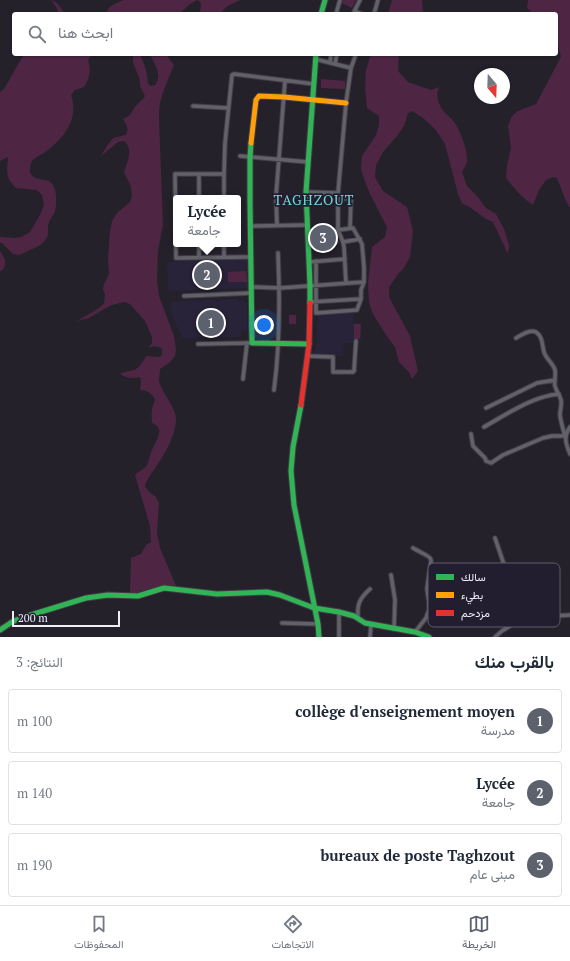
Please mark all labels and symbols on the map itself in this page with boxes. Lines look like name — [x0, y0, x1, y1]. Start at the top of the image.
north arrow — [474, 68, 510, 104]
district label: TAGHZOUT — [274, 190, 354, 209]
pin: 3 — [310, 223, 336, 253]
pin: 2 — [194, 260, 220, 290]
pin: 1 — [198, 308, 224, 338]
your location — [254, 315, 274, 335]
legend — [428, 563, 560, 627]
text: سالك — [461, 570, 486, 584]
text: بطيء — [461, 588, 483, 605]
text: مزدحم — [461, 606, 490, 621]
scale bar — [12, 609, 120, 628]

